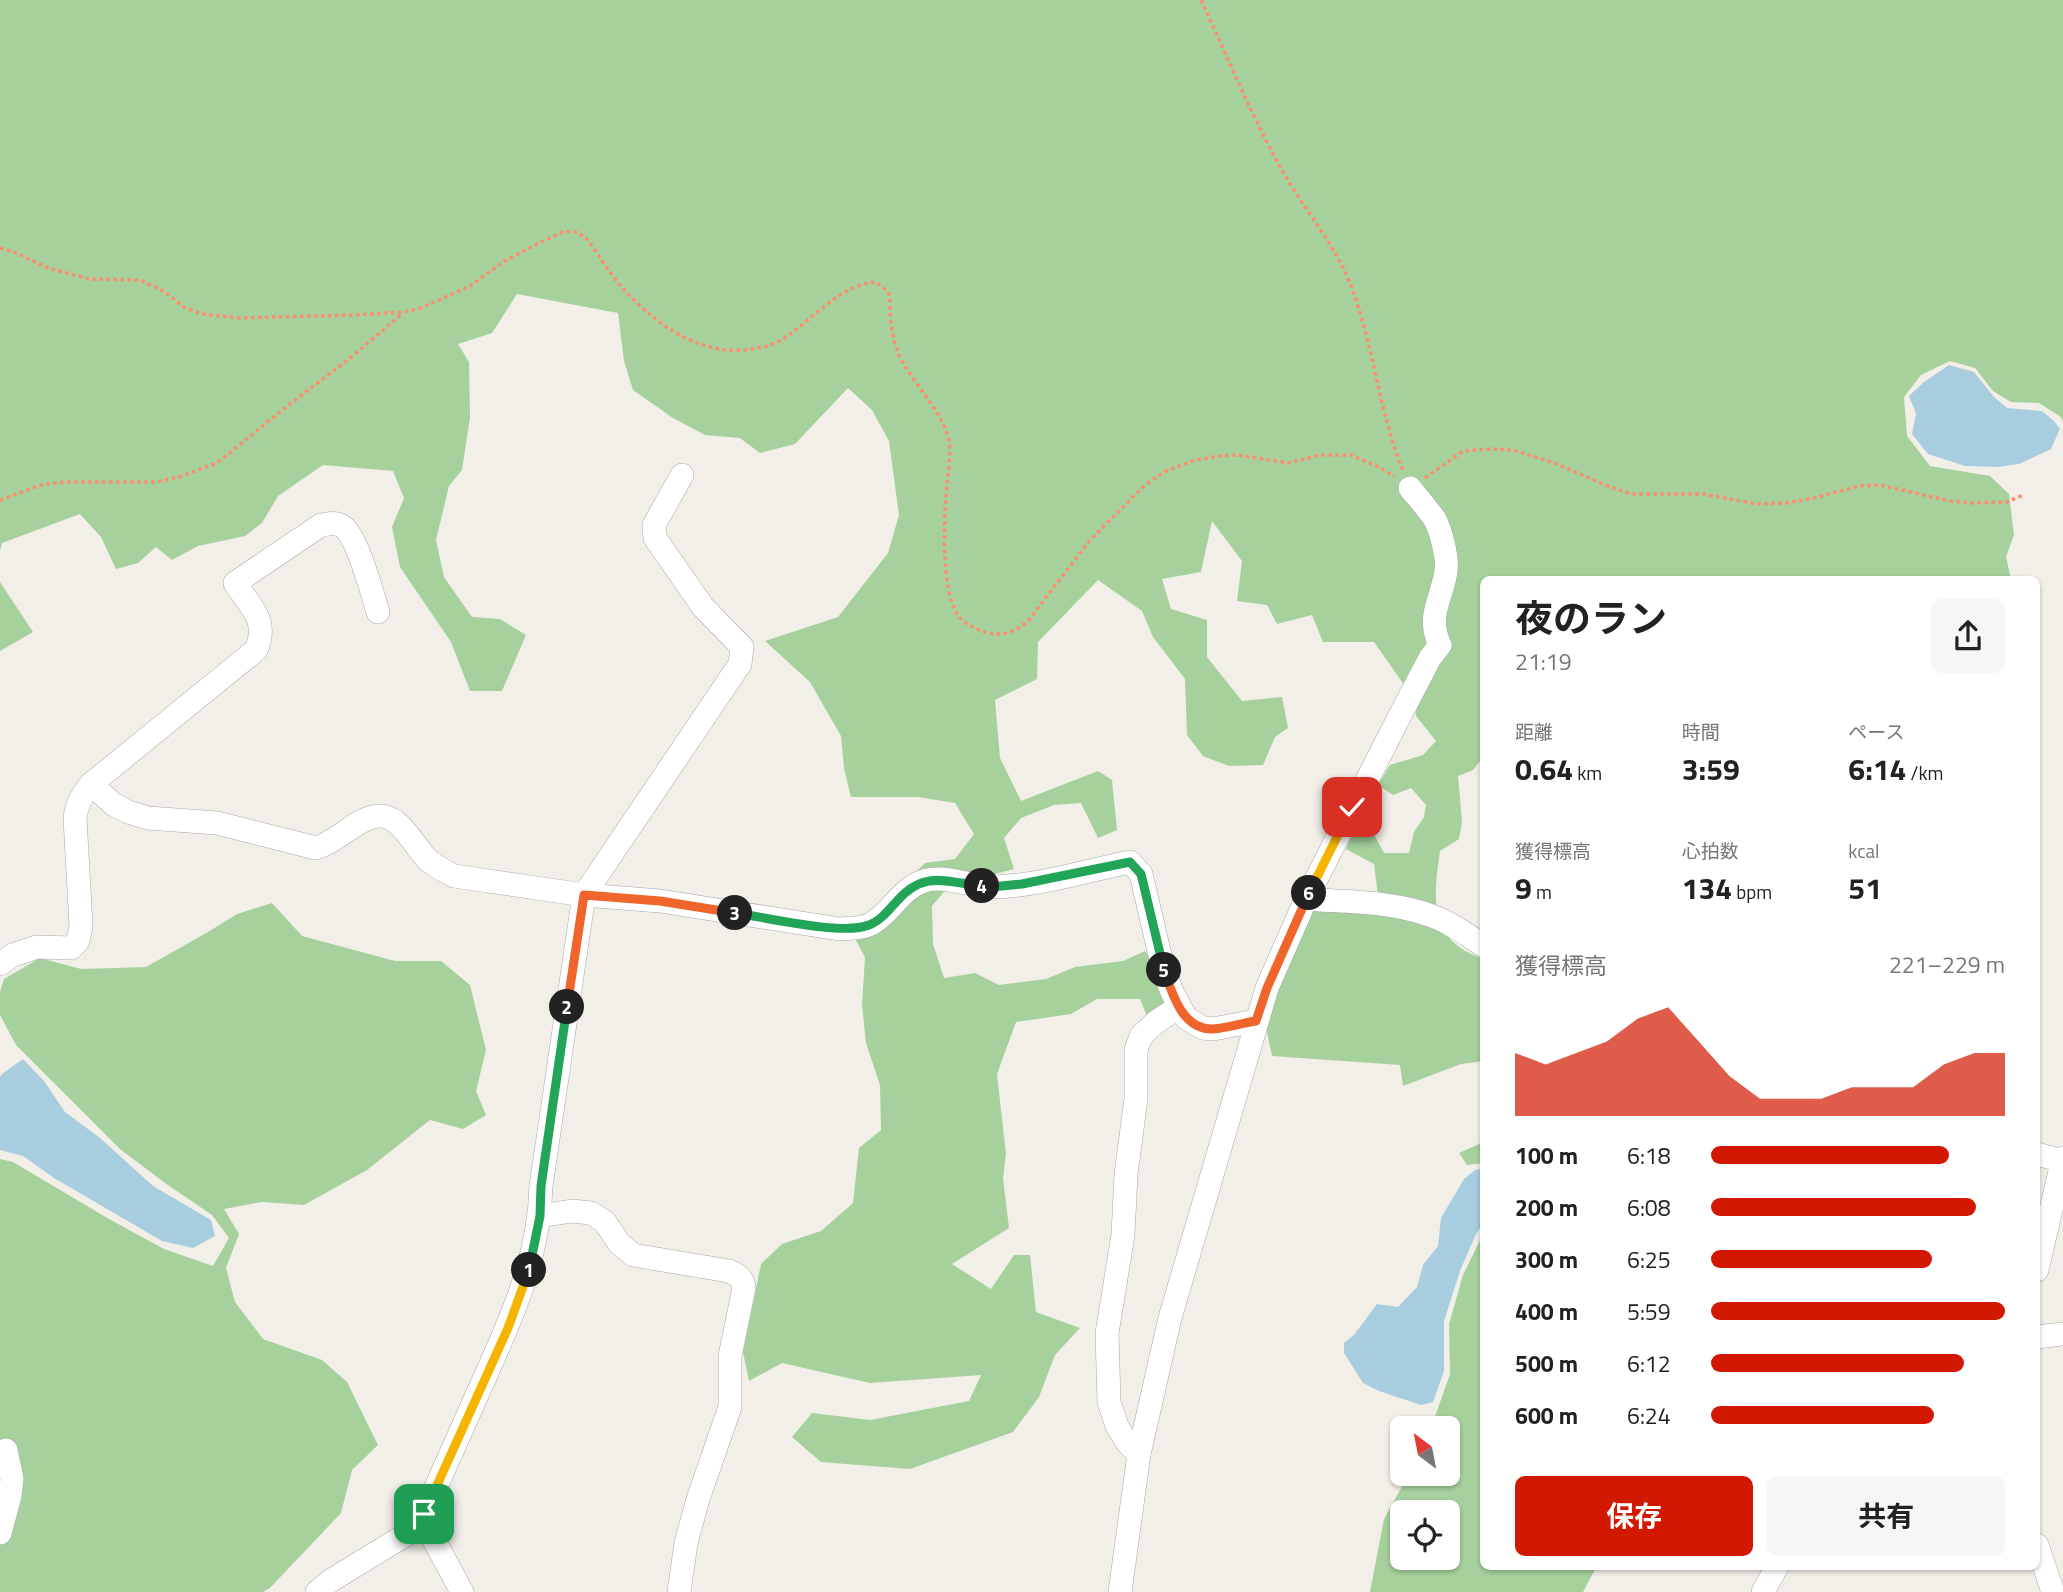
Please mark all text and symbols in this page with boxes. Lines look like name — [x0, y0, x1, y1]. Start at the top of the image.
text: 夜のラン — [1515, 589, 1667, 647]
button: share — [1931, 599, 2005, 673]
text: 21:19 — [1515, 644, 1572, 679]
text: 距離 — [1515, 717, 1553, 746]
text: 時間 — [1682, 717, 1720, 746]
text: ペース — [1848, 717, 1904, 746]
text: 0.64 — [1515, 746, 1573, 792]
text: 3:59 — [1682, 746, 1740, 792]
text: 6:14 — [1848, 746, 1906, 792]
text: km — [1573, 758, 1602, 787]
text: /km — [1906, 758, 1943, 787]
pin — [1322, 777, 1382, 837]
icon: check — [1333, 788, 1371, 826]
text: 獲得標高 — [1515, 836, 1591, 865]
text: 心拍数 — [1682, 836, 1739, 865]
text: kcal — [1848, 836, 1879, 865]
text: 9 — [1515, 865, 1532, 911]
text: 134 — [1682, 865, 1732, 911]
text: 51 — [1848, 865, 1882, 911]
pin: 4 — [964, 868, 1000, 903]
text: 4 — [976, 871, 987, 900]
pin: 6 — [1292, 876, 1326, 910]
text: m — [1532, 877, 1552, 906]
text: bpm — [1732, 877, 1772, 906]
text: 6 — [1303, 878, 1314, 907]
pin: 3 — [718, 895, 752, 930]
text: 3 — [729, 898, 740, 927]
text: 221–229 m — [1889, 947, 2005, 982]
text: 獲得標高 — [1515, 948, 1607, 983]
pin: 5 — [1146, 953, 1182, 988]
text: 5 — [1158, 955, 1169, 984]
pin: 2 — [550, 990, 584, 1024]
text: 2 — [561, 992, 572, 1021]
text: 100 m — [1515, 1138, 1578, 1173]
text: 6:18 — [1627, 1138, 1671, 1173]
text: 200 m — [1515, 1190, 1578, 1225]
text: 6:08 — [1627, 1190, 1671, 1225]
text: 300 m — [1515, 1242, 1578, 1277]
text: 6:25 — [1627, 1242, 1671, 1277]
pin: 1 — [512, 1252, 546, 1288]
text: 1 — [523, 1255, 534, 1284]
text: 400 m — [1515, 1294, 1578, 1329]
text: 5:59 — [1627, 1294, 1671, 1329]
text: 500 m — [1515, 1346, 1578, 1381]
text: 6:12 — [1627, 1346, 1671, 1381]
text: 600 m — [1515, 1398, 1578, 1433]
text: 6:24 — [1627, 1398, 1671, 1433]
north arrow — [1390, 1416, 1460, 1486]
map controls — [1390, 1416, 1460, 1570]
button: 保存 — [1515, 1476, 1753, 1556]
button: 共有 — [1767, 1476, 2005, 1556]
pin — [394, 1484, 454, 1544]
icon: arrive — [405, 1495, 443, 1533]
button: locate — [1390, 1500, 1460, 1570]

